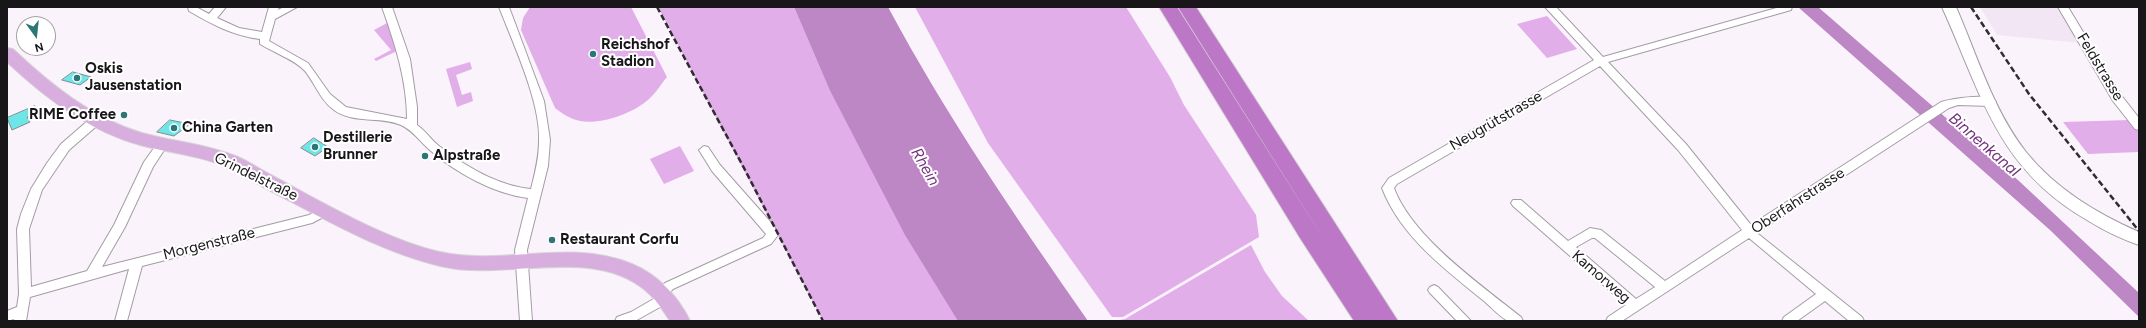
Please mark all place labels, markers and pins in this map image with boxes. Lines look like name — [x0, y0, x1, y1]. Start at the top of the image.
place label: Reichshof Stadion — [601, 36, 670, 71]
marker: Reichshof Stadion — [588, 49, 598, 59]
place label: Oskis Jausenstation — [85, 60, 182, 95]
marker: Oskis Jausenstation — [72, 73, 82, 83]
place label: RIME Coffee — [29, 106, 116, 124]
marker: RIME Coffee — [119, 110, 129, 120]
place label: China Garten — [182, 119, 273, 137]
marker: China Garten — [169, 123, 179, 133]
place label: Destillerie Brunner — [323, 129, 392, 164]
marker: Destillerie Brunner — [310, 142, 320, 152]
place label: Alpstraße — [433, 147, 500, 165]
marker: Alpstraße — [420, 151, 430, 161]
place label: Restaurant Corfu — [560, 231, 679, 249]
marker: Restaurant Corfu — [547, 235, 557, 245]

